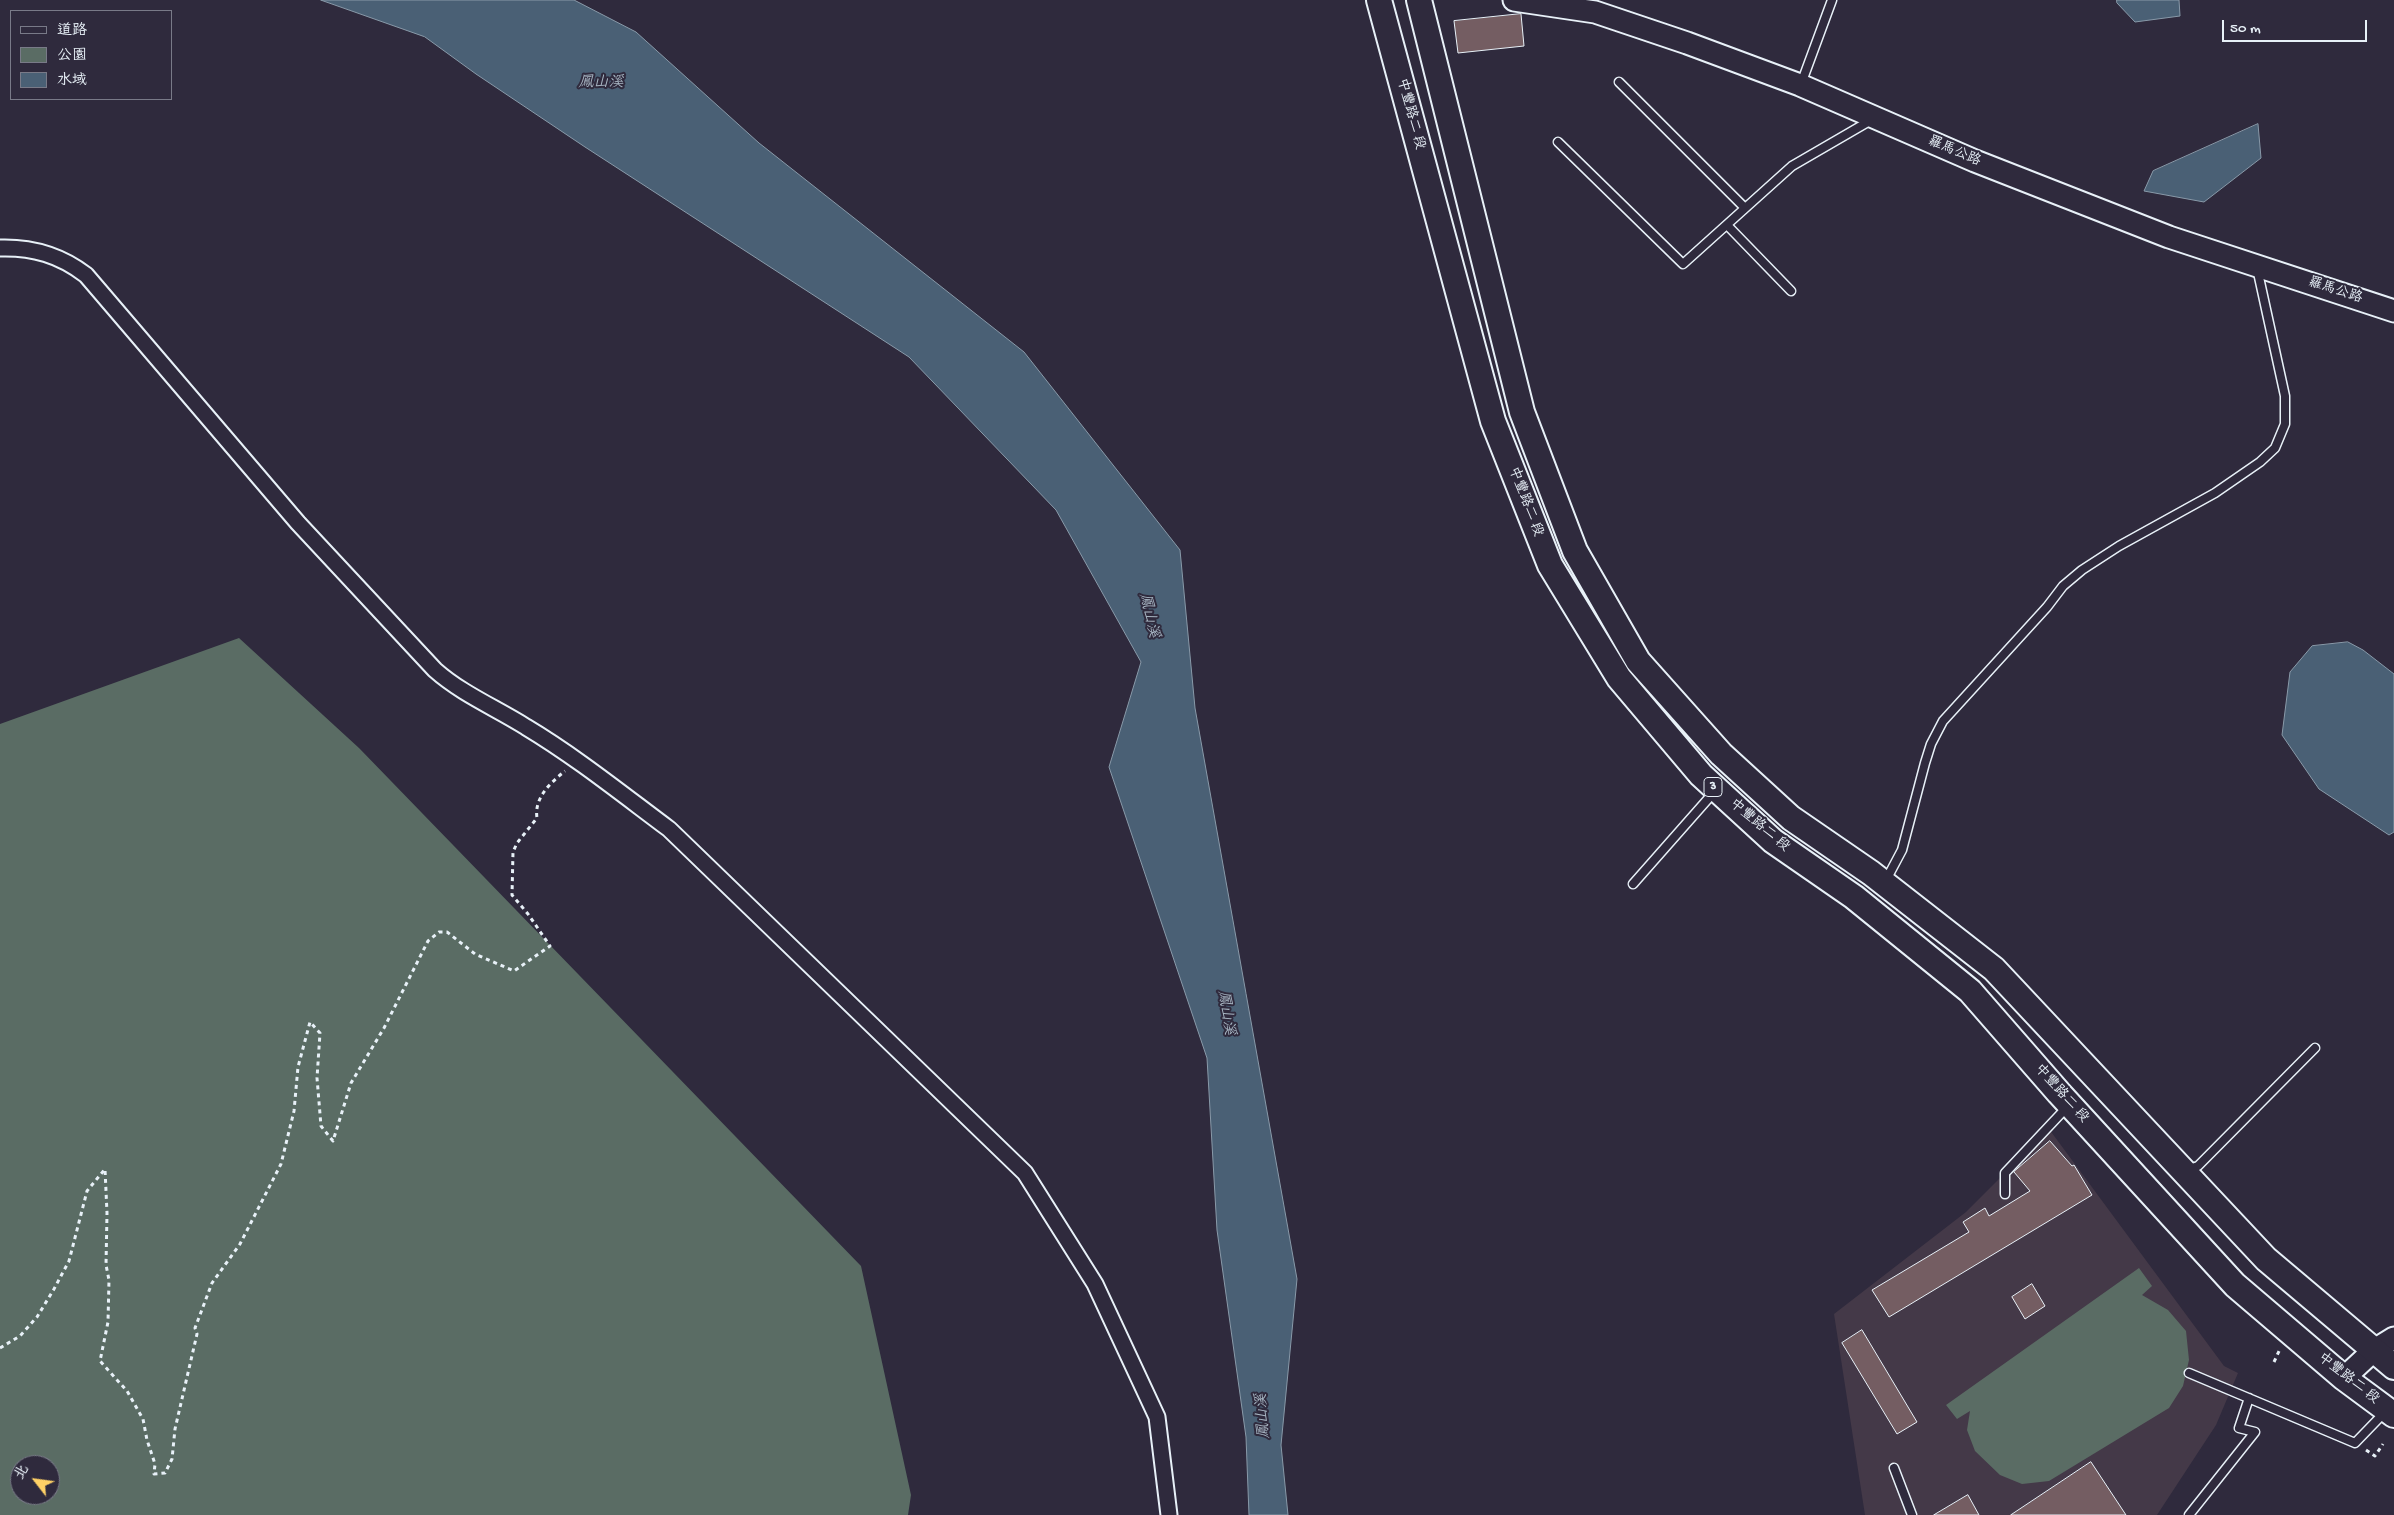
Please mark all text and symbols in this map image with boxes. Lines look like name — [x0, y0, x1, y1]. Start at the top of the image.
legend — [10, 10, 172, 100]
scale bar — [2224, 10, 2369, 42]
text: 50 m — [2230, 20, 2261, 38]
text: 道路 — [57, 22, 87, 40]
text: 公園 — [57, 47, 87, 65]
text: 水域 — [57, 72, 87, 90]
water label: 鳳山溪 — [579, 75, 623, 93]
street label: 中豐路二 段 — [1392, 76, 1428, 152]
street label: 羅馬公路 — [1925, 133, 1983, 171]
street label: 羅馬公路 — [2306, 274, 2364, 308]
street label: 中豐路二 段 — [1504, 465, 1546, 539]
water label: 鳳山溪 — [1134, 592, 1162, 640]
road number: 3 — [1704, 778, 1722, 796]
street label: 中豐路二 段 — [1726, 796, 1792, 856]
water label: 鳳山溪 — [1213, 989, 1237, 1037]
street label: 中豐路二 段 — [2030, 1061, 2092, 1127]
street label: 中豐路二 段 — [2314, 1350, 2382, 1408]
water label: 鳳山溪 — [1253, 1393, 1275, 1439]
north arrow — [10, 1455, 60, 1505]
text: 北 — [12, 1462, 33, 1483]

